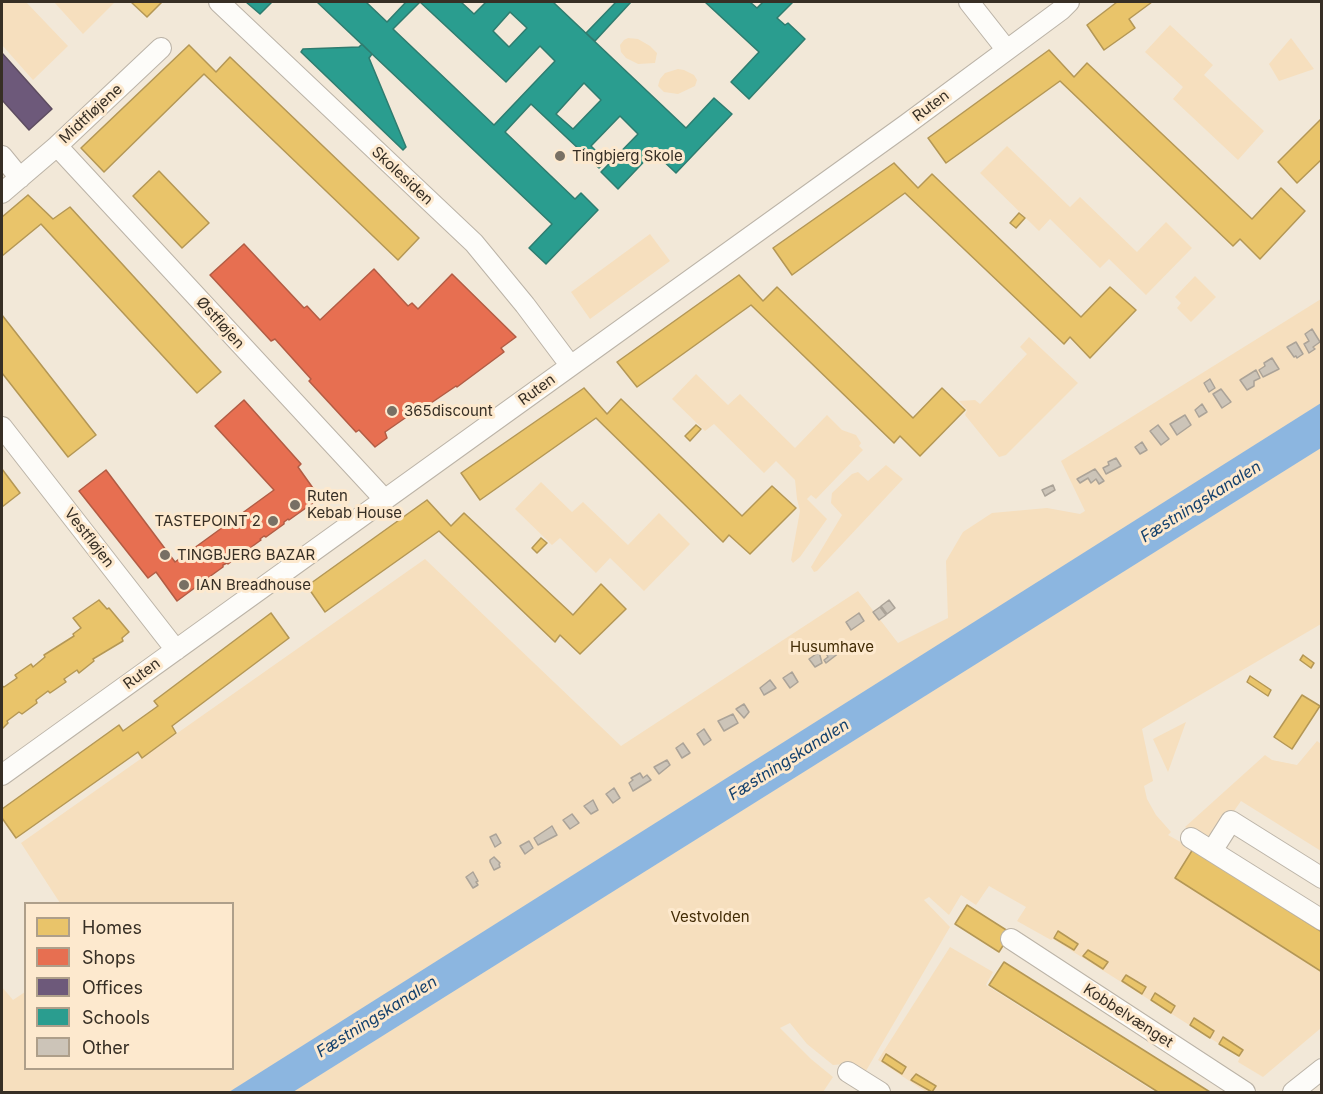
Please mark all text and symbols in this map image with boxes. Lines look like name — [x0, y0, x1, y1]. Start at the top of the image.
street label: Midtfløjene — [56, 80, 126, 148]
street label: Ruten — [909, 87, 953, 125]
street label: Skolesiden — [368, 143, 436, 209]
place label: Tingbjerg Skole — [572, 147, 683, 165]
marker: Tingbjerg Skole — [553, 149, 567, 163]
street label: Østfløjen — [192, 293, 248, 353]
street label: Ruten — [515, 371, 559, 409]
place label: 365discount — [404, 402, 493, 420]
marker: 365discount — [385, 404, 399, 418]
water label: Fæstningskanalen — [1137, 457, 1265, 547]
place label: Ruten Kebab House — [307, 487, 402, 522]
marker: Ruten Kebab House — [288, 498, 302, 512]
street label: Vestfløjen — [60, 505, 118, 571]
place label: TASTEPOINT 2 — [154, 512, 261, 530]
marker: TASTEPOINT 2 — [266, 514, 280, 528]
place label: TINGBJERG BAZAR — [177, 546, 315, 564]
marker: TINGBJERG BAZAR — [158, 548, 172, 562]
place label: IAN Breadhouse — [196, 576, 311, 594]
marker: IAN Breadhouse — [177, 578, 191, 592]
park label: Husumhave — [790, 638, 874, 656]
street label: Ruten — [120, 655, 164, 693]
water label: Fæstningskanalen — [725, 715, 853, 805]
legend — [24, 902, 234, 1070]
park label: Vestvolden — [670, 908, 750, 926]
text: Homes — [82, 917, 142, 938]
text: Shops — [82, 947, 136, 968]
water label: Fæstningskanalen — [313, 972, 441, 1062]
text: Offices — [82, 977, 143, 998]
street label: Kobbelvænget — [1080, 980, 1176, 1052]
text: Schools — [82, 1007, 150, 1028]
text: Other — [82, 1037, 130, 1058]

